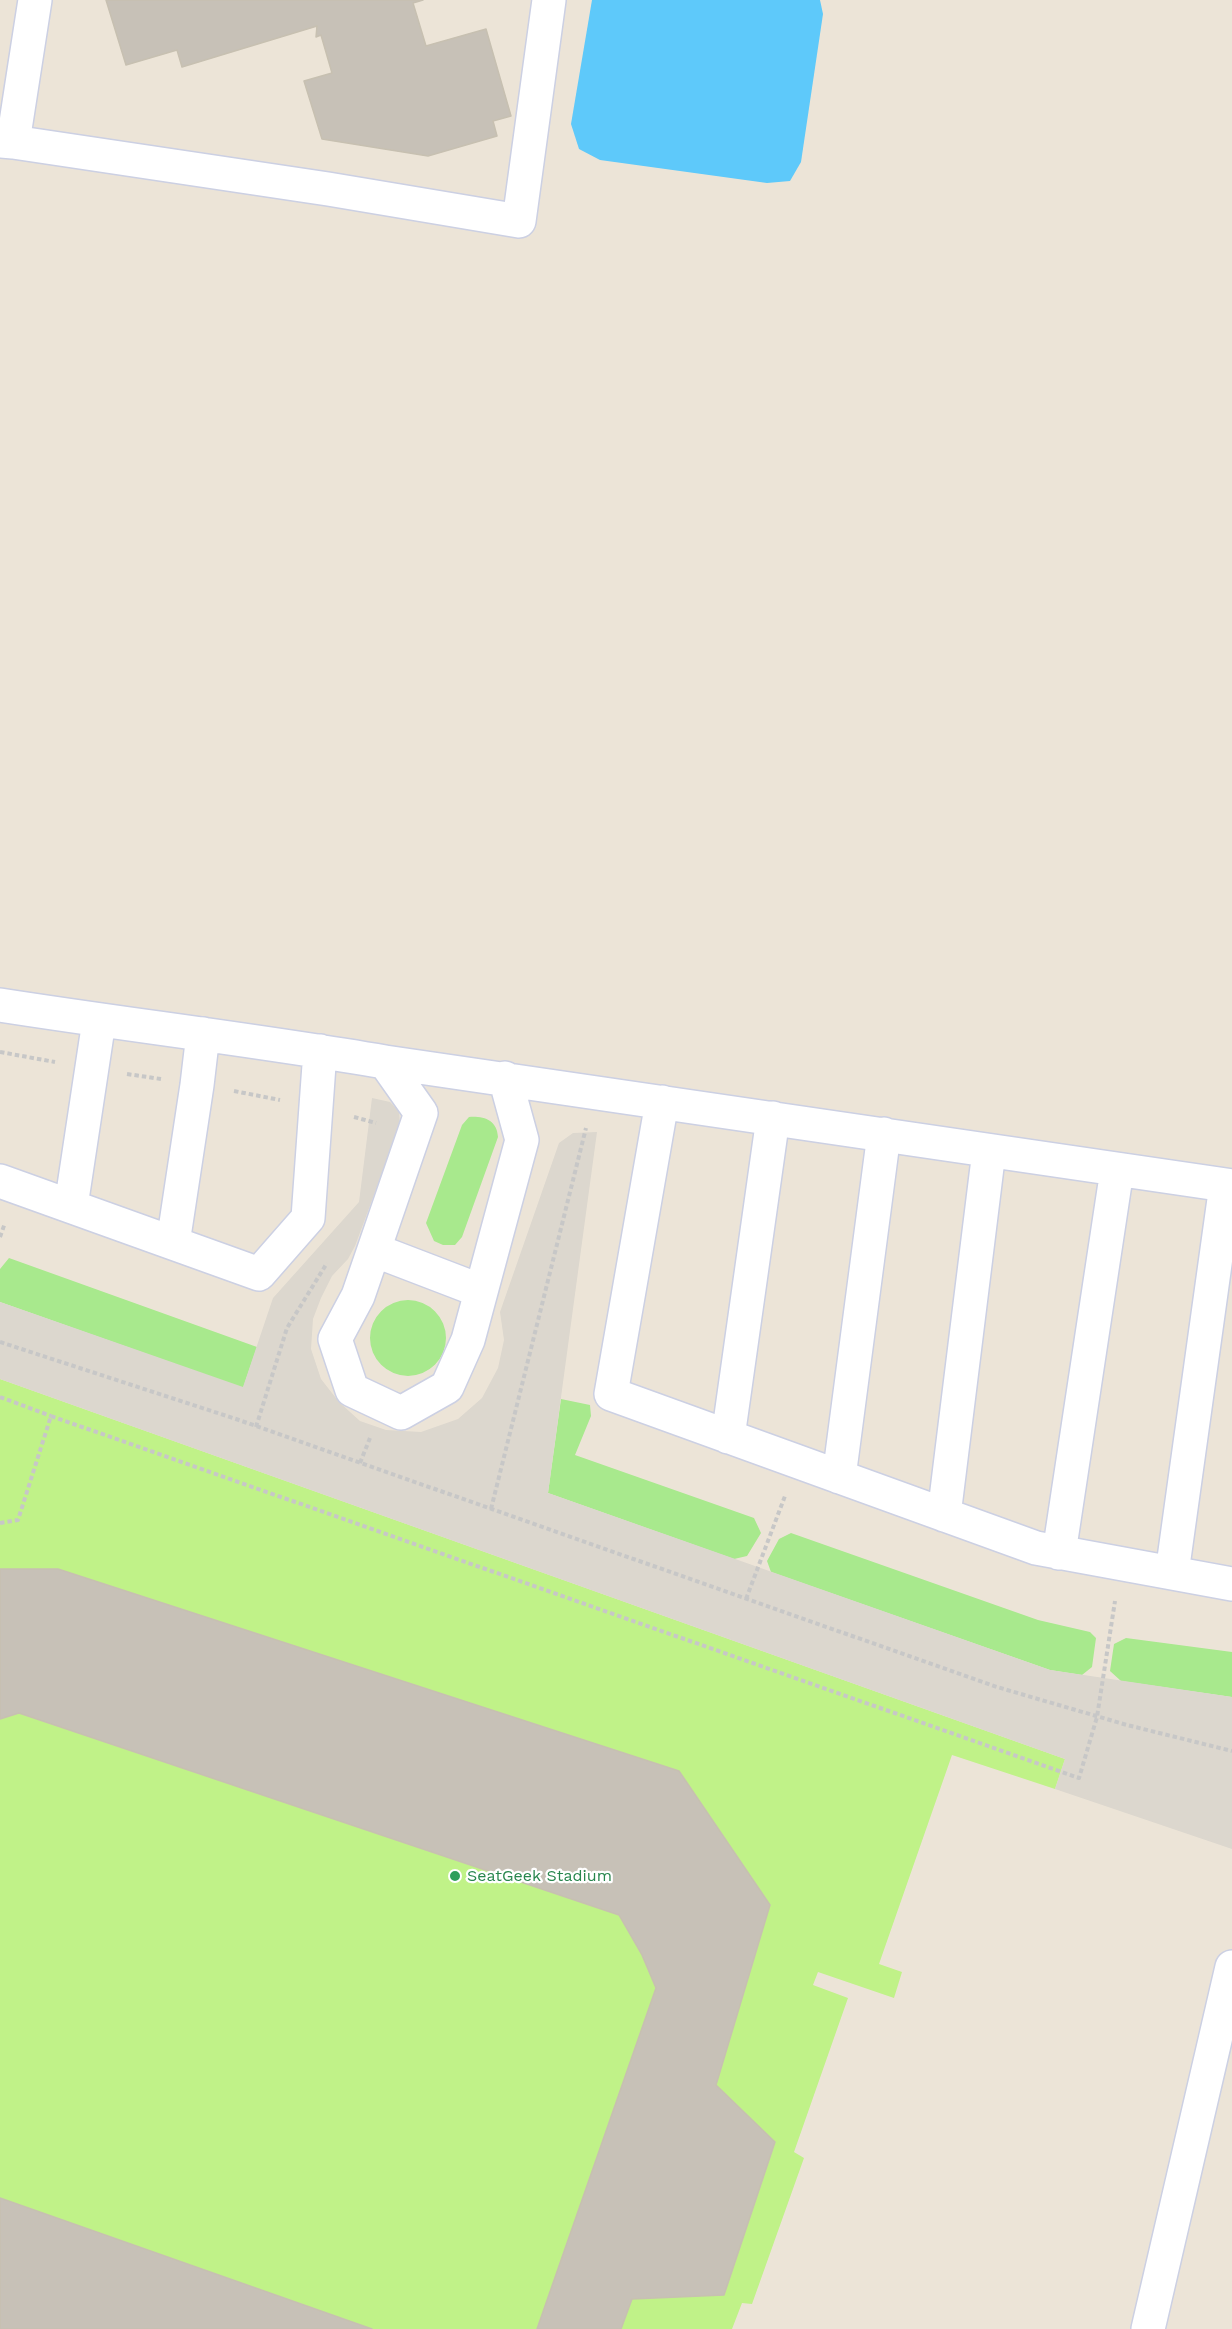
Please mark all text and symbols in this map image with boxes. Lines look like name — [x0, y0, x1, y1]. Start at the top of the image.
place label: SeatGeek Stadium — [467, 1866, 612, 1886]
marker: SeatGeek Stadium — [448, 1869, 462, 1883]

